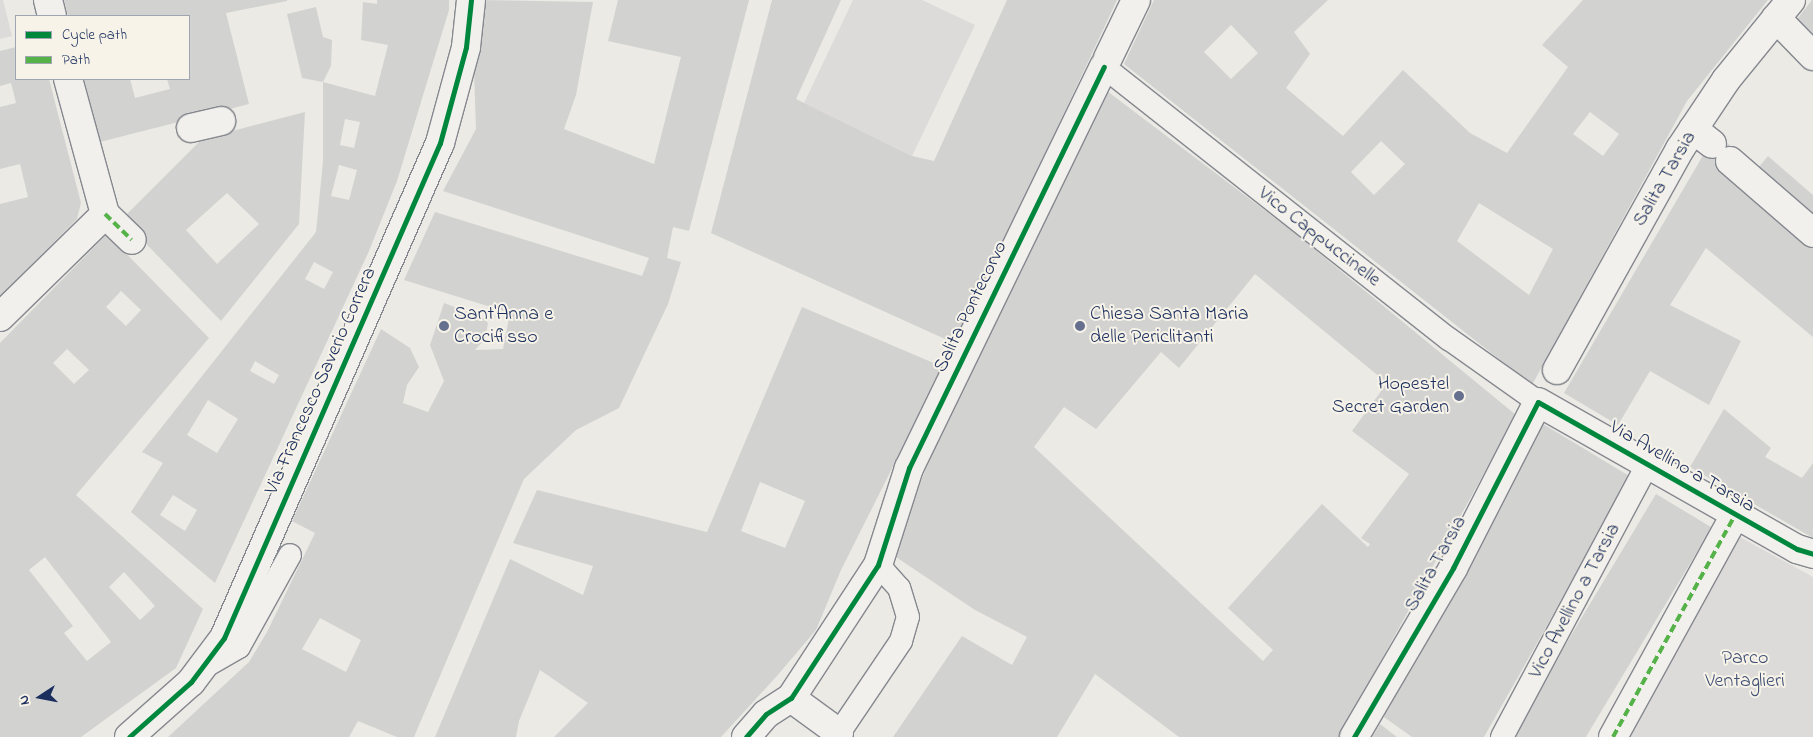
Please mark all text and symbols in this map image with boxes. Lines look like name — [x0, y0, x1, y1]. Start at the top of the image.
legend — [15, 15, 190, 80]
text: Cycle path — [62, 24, 127, 46]
text: Path — [62, 49, 90, 71]
street label: Salita Tarsia — [1628, 127, 1702, 231]
street label: Vico Cappuccinelle — [1253, 182, 1385, 292]
street label: Salita Pontecorvo — [929, 237, 1013, 377]
street label: Via Francesco Saverio Correra — [260, 264, 382, 498]
place label: Sant'Anna e Crocifisso — [454, 302, 553, 349]
place label: Chiesa Santa Maria delle Periclitanti — [1090, 302, 1249, 349]
marker: Sant'Anna e Crocifisso — [438, 320, 450, 332]
marker: Chiesa Santa Maria delle Periclitanti — [1074, 320, 1086, 332]
place label: Hopestel Secret Garden — [1332, 372, 1449, 419]
marker: Hopestel Secret Garden — [1453, 390, 1465, 402]
street label: Via Avellino a Tarsia — [1605, 416, 1759, 518]
street label: Salita Tarsia — [1400, 512, 1472, 616]
street label: Vico Avellino a Tarsia — [1524, 519, 1626, 683]
park label: Parco Ventaglieri — [1705, 646, 1785, 693]
north arrow — [15, 672, 65, 722]
text: N — [14, 693, 36, 707]

